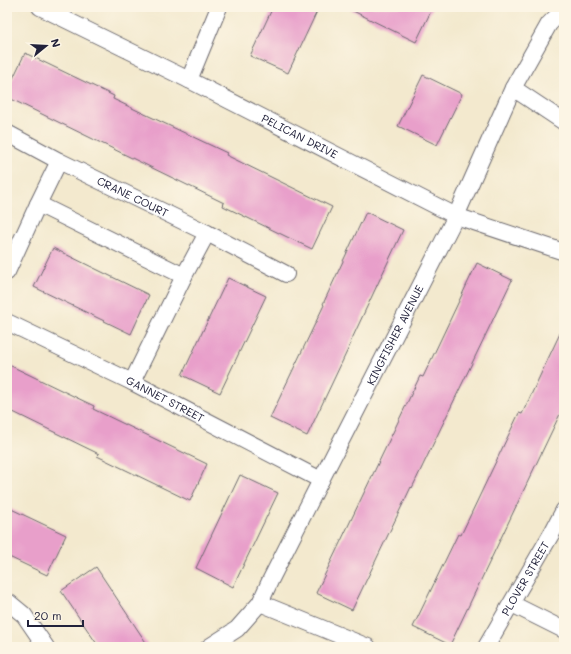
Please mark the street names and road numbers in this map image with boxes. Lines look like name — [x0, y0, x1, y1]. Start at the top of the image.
street label: PELICAN DRIVE — [259, 110, 340, 162]
street label: CRANE COURT — [95, 173, 171, 220]
street label: KINGFISHER AVENUE — [363, 282, 427, 388]
street label: GANNET STREET — [124, 372, 207, 425]
street label: PLOVER STREET — [498, 538, 552, 618]

